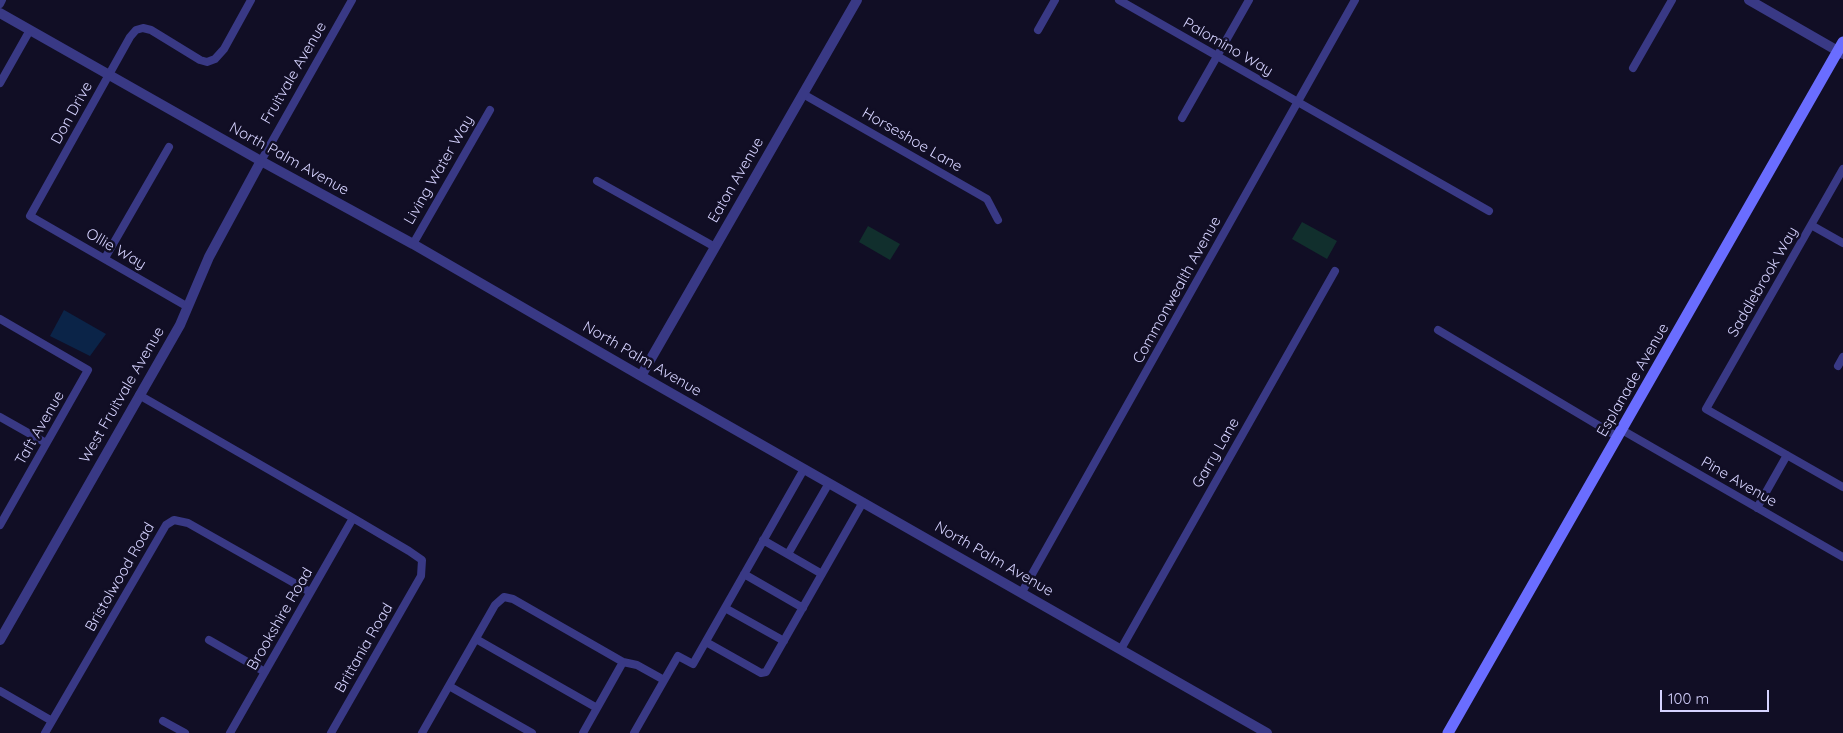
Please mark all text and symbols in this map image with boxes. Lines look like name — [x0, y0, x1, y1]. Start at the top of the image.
street label: Palomino Way — [1180, 14, 1276, 80]
street label: Fruitvale Avenue — [257, 19, 331, 127]
street label: Don Drive — [47, 79, 97, 147]
street label: Horseshoe Lane — [859, 104, 965, 176]
street label: Living Water Way — [400, 112, 478, 228]
street label: North Palm Avenue — [226, 119, 352, 199]
street label: Eaton Avenue — [704, 134, 768, 226]
street label: Commonwealth Avenue — [1129, 213, 1225, 367]
street label: Saddlebrook Way — [1724, 224, 1802, 340]
street label: Ollie Way — [83, 225, 149, 273]
street label: North Palm Avenue — [580, 318, 704, 400]
street label: Esplanade Avenue — [1593, 320, 1673, 440]
street label: West Fruitvale Avenue — [76, 324, 168, 466]
street label: Taft Avenue — [12, 388, 68, 468]
street label: Garry Lane — [1189, 415, 1243, 491]
street label: Pine Avenue — [1698, 453, 1780, 511]
street label: North Palm Avenue — [932, 518, 1056, 600]
street label: Bristolwood Road — [81, 519, 159, 635]
street label: Brookshire Road — [243, 565, 317, 673]
street label: Brittania Road — [331, 600, 397, 696]
scale bar — [1663, 680, 1772, 712]
text: 100 m — [1668, 689, 1709, 708]

